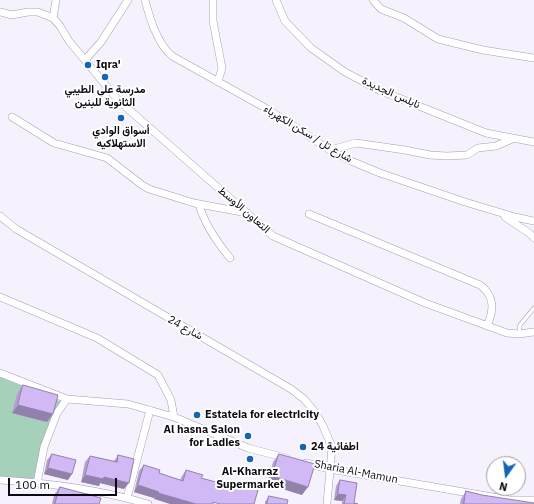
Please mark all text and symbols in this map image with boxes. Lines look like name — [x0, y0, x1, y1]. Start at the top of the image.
place label: Iqra' — [96, 58, 121, 72]
marker: Iqra' — [83, 60, 93, 70]
marker: مدرسة علي الطيبي الثانوية للبنين — [100, 72, 110, 82]
street label: نابلس الجديدة — [360, 74, 422, 112]
place label: مدرسة علي الطيبي الثانوية للبنين — [64, 83, 146, 109]
street label: شارع تل / سكن الكهرباء — [261, 102, 355, 166]
marker: أسواق الوادي الاستهلاكيه — [116, 113, 126, 123]
place label: أسواق الوادي الاستهلاكيه — [92, 124, 150, 150]
street label: التعاون الأوسط — [215, 184, 273, 236]
street label: شارع 24 — [165, 313, 205, 343]
place label: Estateia for electricity — [205, 408, 319, 422]
marker: Estateia for electricity — [192, 410, 202, 420]
place label: Al hasna Salon for Ladies — [164, 423, 240, 449]
marker: Al hasna Salon for Ladies — [243, 431, 253, 441]
place label: اطفائية 24 — [311, 440, 359, 454]
marker: اطفائية 24 — [298, 442, 308, 452]
marker: Al-Kharraz Supermarket — [245, 454, 255, 464]
north arrow — [486, 456, 526, 496]
street label: Sharia Al-Mamun — [313, 457, 399, 487]
place label: Al-Kharraz Supermarket — [216, 465, 284, 491]
scale bar — [10, 470, 119, 496]
text: 100 m — [15, 477, 50, 492]
text: N — [498, 479, 509, 494]

